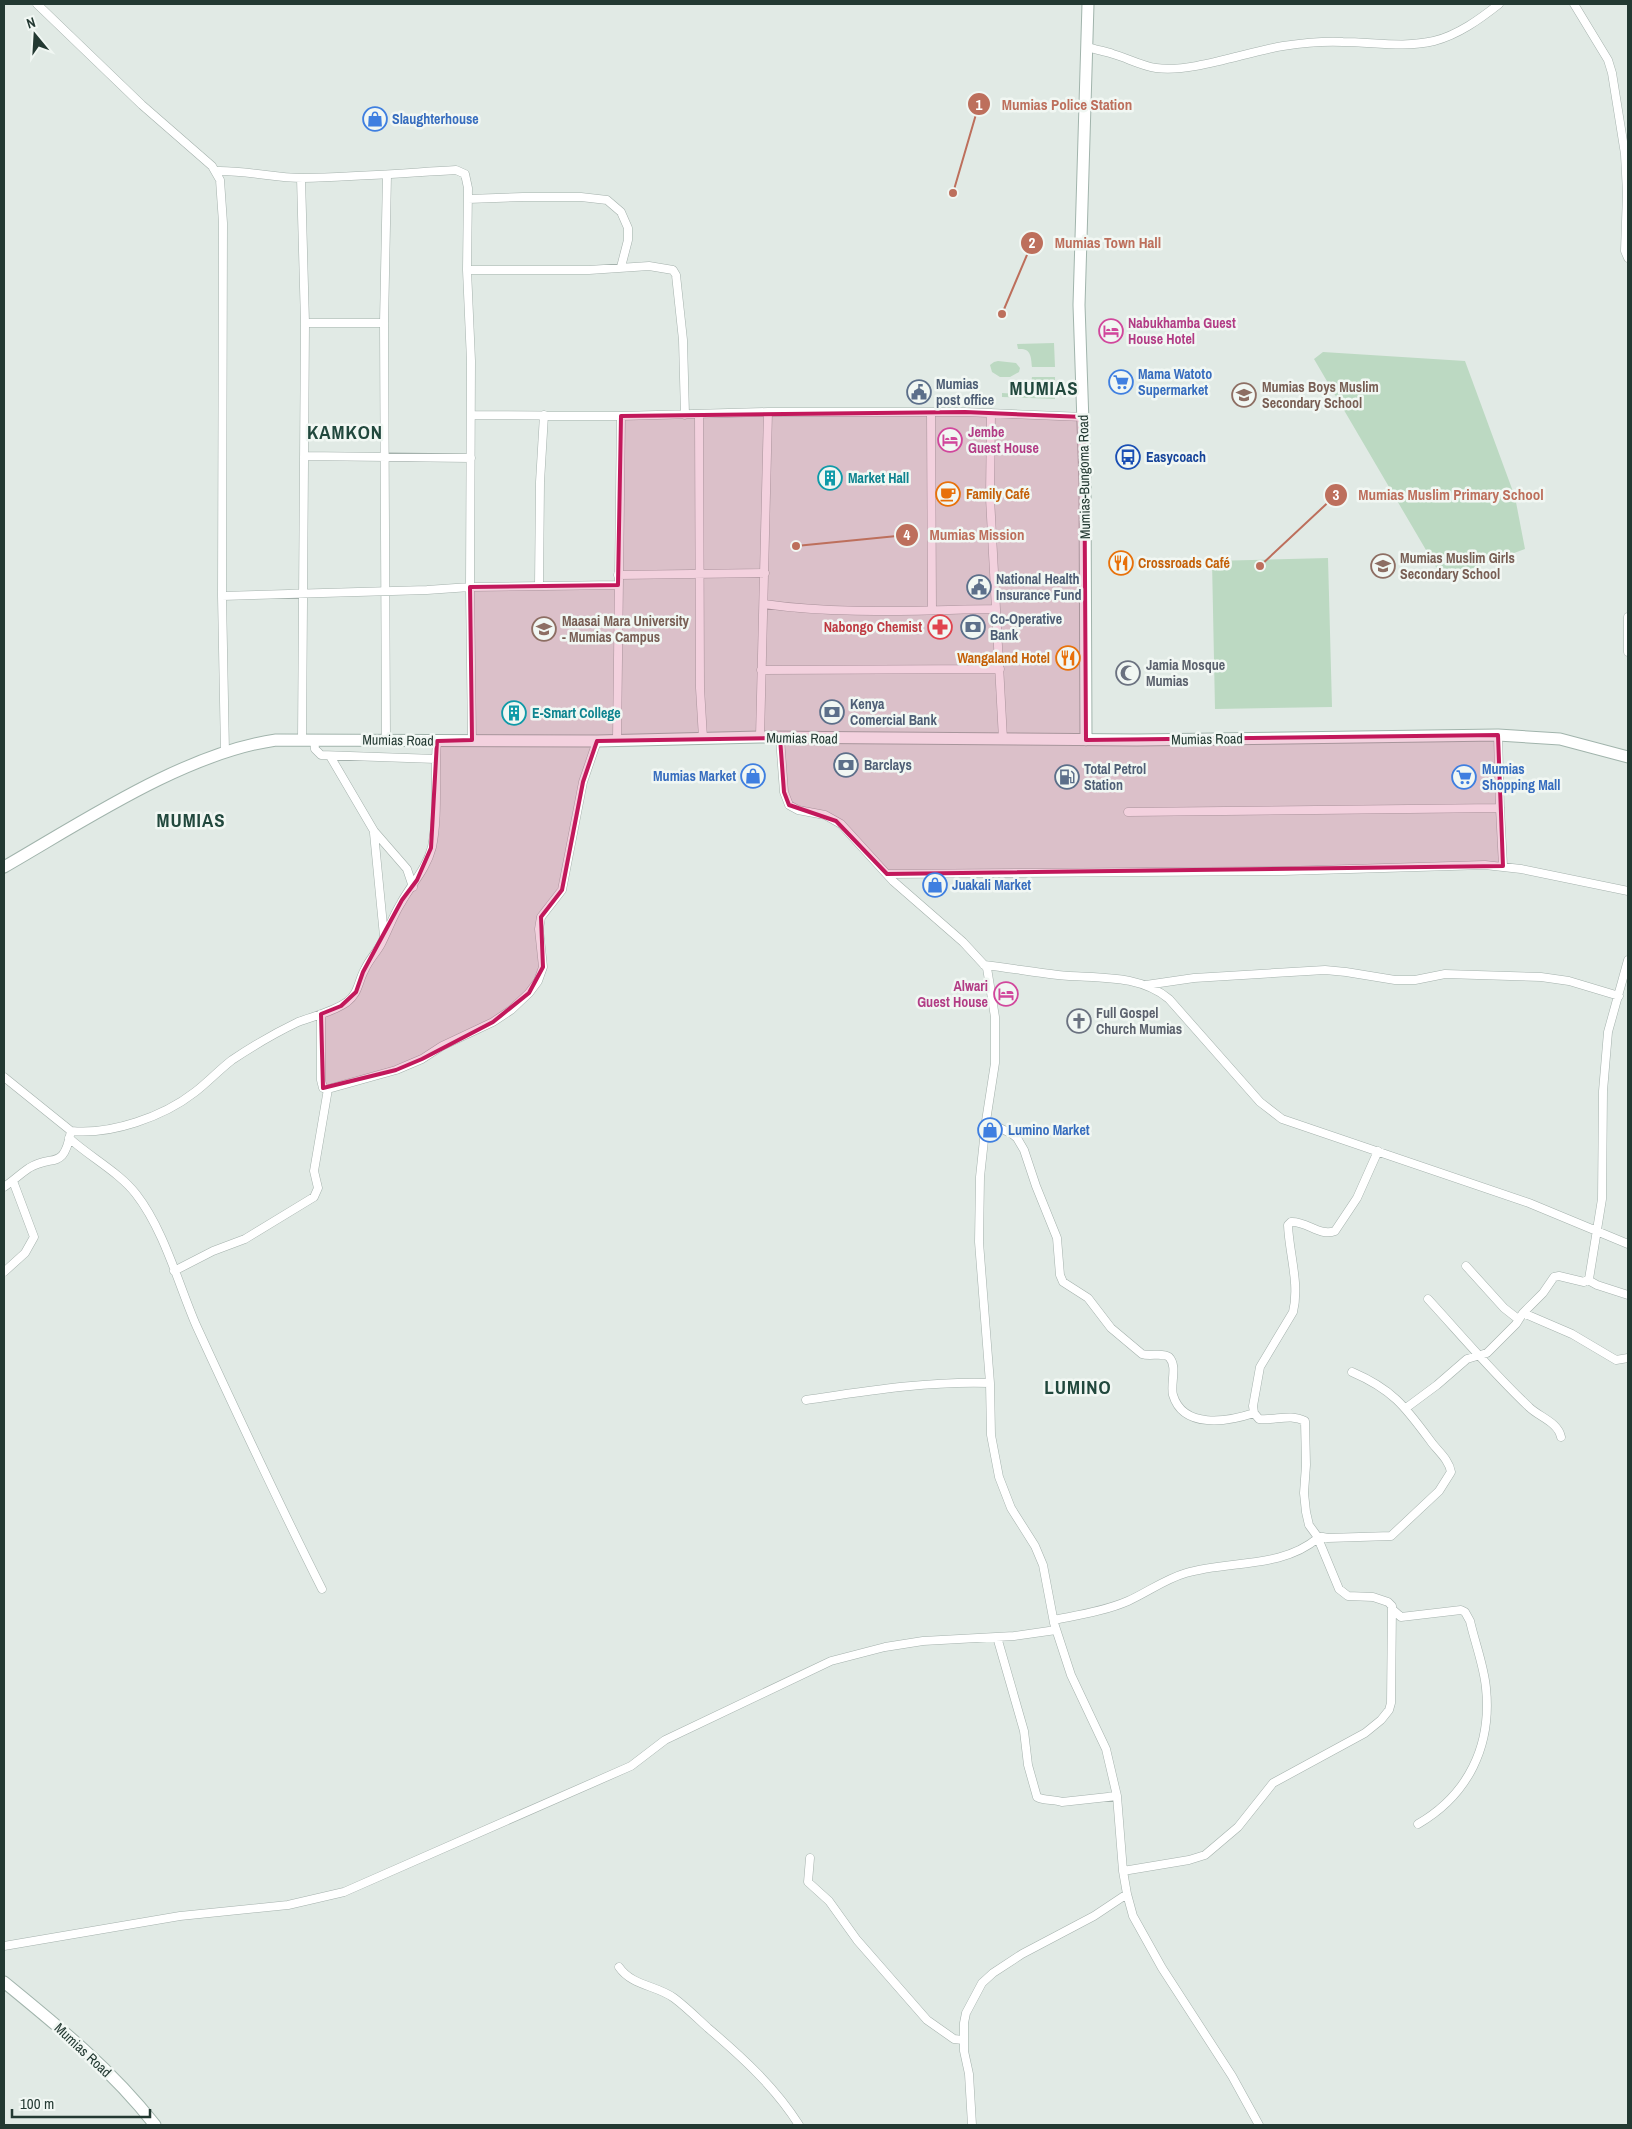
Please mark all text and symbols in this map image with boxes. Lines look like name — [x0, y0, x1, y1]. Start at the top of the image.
north arrow — [10, 10, 60, 60]
text: N — [24, 13, 38, 32]
callout: Mumias Police Station — [967, 89, 1142, 119]
text: 1 — [976, 94, 983, 115]
text: Mumias Police Station — [1002, 94, 1132, 115]
shop icon: Slaughterhouse — [362, 106, 388, 132]
place label: Slaughterhouse — [392, 110, 479, 128]
callout: Mumias Town Hall — [1020, 228, 1171, 258]
text: 2 — [1029, 232, 1036, 253]
text: Mumias Town Hall — [1055, 232, 1161, 253]
place label: Nabukhamba Guest House Hotel — [1128, 314, 1236, 348]
hotel icon: Nabukhamba Guest House Hotel — [1098, 318, 1124, 344]
place label: Mama Watoto Supermarket — [1138, 365, 1212, 399]
supermarket icon: Mama Watoto Supermarket — [1108, 369, 1134, 395]
place label: Mumias post office — [936, 375, 994, 409]
district label: MUMIAS — [1009, 375, 1079, 401]
place label: Mumias Boys Muslim Secondary School — [1262, 378, 1379, 412]
public building icon: Mumias post office — [906, 379, 932, 405]
school or university icon: Mumias Boys Muslim Secondary School — [1231, 382, 1257, 408]
street label: Mumias-Bungoma Road — [1074, 415, 1094, 539]
district label: KAMKON — [307, 419, 383, 445]
place label: Jembe Guest House — [968, 423, 1039, 457]
hotel icon: Jembe Guest House — [937, 427, 963, 453]
bus stop icon: Easycoach — [1115, 444, 1141, 470]
place label: Easycoach — [1146, 448, 1206, 466]
building icon: Market Hall — [817, 465, 843, 491]
place label: Market Hall — [848, 469, 909, 487]
callout: Mumias Muslim Primary School — [1323, 480, 1554, 510]
cafe icon: Family Café — [935, 481, 961, 507]
text: 3 — [1333, 484, 1340, 505]
text: Mumias Muslim Primary School — [1358, 484, 1544, 505]
place label: Family Café — [966, 485, 1030, 503]
callout: Mumias Mission — [895, 520, 1035, 550]
text: 4 — [904, 524, 911, 545]
text: Mumias Mission — [929, 524, 1025, 545]
place label: Mumias Muslim Girls Secondary School — [1400, 549, 1515, 583]
restaurant icon: Crossroads Café — [1108, 550, 1134, 576]
school or university icon: Mumias Muslim Girls Secondary School — [1370, 553, 1396, 579]
place label: Crossroads Café — [1138, 554, 1230, 572]
place label: National Health Insurance Fund — [996, 570, 1081, 604]
public building icon: National Health Insurance Fund — [966, 574, 992, 600]
place label: Co-Operative Bank — [990, 610, 1062, 644]
place label: Maasai Mara University - Mumias Campus — [562, 612, 690, 646]
pharmacy icon: Nabongo Chemist — [927, 614, 953, 640]
bank icon: Co-Operative Bank — [960, 614, 986, 640]
school or university icon: Maasai Mara University - Mumias Campus — [531, 616, 557, 642]
place label: Nabongo Chemist — [824, 618, 922, 636]
restaurant icon: Wangaland Hotel — [1055, 645, 1081, 671]
place label: Wangaland Hotel — [957, 649, 1050, 667]
place label: Jamia Mosque Mumias — [1146, 656, 1225, 690]
mosque icon: Jamia Mosque Mumias — [1115, 660, 1141, 686]
place label: Kenya Comercial Bank — [850, 695, 937, 729]
bank icon: Kenya Comercial Bank — [819, 699, 845, 725]
building icon: E-Smart College — [501, 700, 527, 726]
place label: E-Smart College — [532, 704, 621, 722]
street label: Mumias Road — [766, 728, 838, 748]
street label: Mumias Road — [1171, 729, 1243, 749]
street label: Mumias Road — [362, 730, 434, 750]
bank icon: Barclays — [833, 752, 859, 778]
place label: Barclays — [864, 756, 912, 774]
place label: Total Petrol Station — [1084, 760, 1146, 794]
place label: Mumias Shopping Mall — [1482, 760, 1560, 794]
shop icon: Mumias Market — [740, 763, 766, 789]
fuel station icon: Total Petrol Station — [1054, 764, 1080, 790]
supermarket icon: Mumias Shopping Mall — [1451, 764, 1477, 790]
place label: Mumias Market — [653, 767, 736, 785]
district label: MUMIAS — [156, 807, 226, 833]
shop icon: Juakali Market — [922, 872, 948, 898]
place label: Juakali Market — [952, 876, 1031, 894]
place label: Alwari Guest House — [917, 977, 988, 1011]
hotel icon: Alwari Guest House — [993, 981, 1019, 1007]
place label: Full Gospel Church Mumias — [1096, 1004, 1182, 1038]
church icon: Full Gospel Church Mumias — [1066, 1008, 1092, 1034]
shop icon: Lumino Market — [977, 1117, 1003, 1143]
place label: Lumino Market — [1008, 1121, 1090, 1139]
district label: LUMINO — [1044, 1374, 1112, 1400]
street label: Mumias Road — [51, 2019, 115, 2081]
scale bar — [12, 2086, 150, 2118]
text: 100 m — [20, 2093, 54, 2114]

